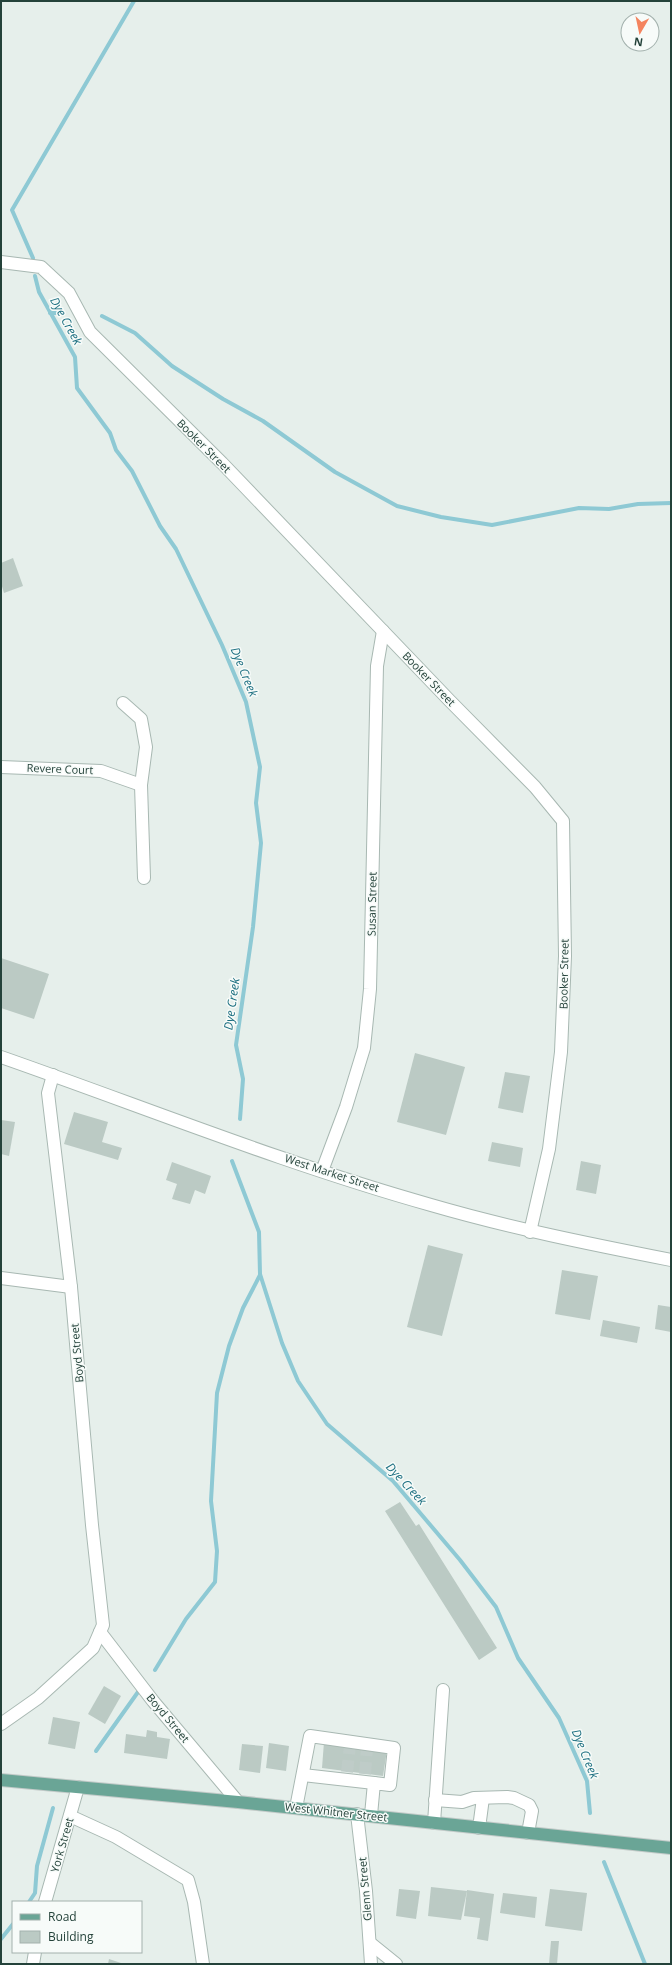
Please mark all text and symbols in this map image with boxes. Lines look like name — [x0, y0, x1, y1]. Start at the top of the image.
north arrow — [620, 12, 660, 52]
text: N — [633, 34, 644, 50]
water label: Dye Creek — [46, 294, 87, 349]
street label: Booker Street — [174, 415, 235, 476]
water label: Dye Creek — [227, 644, 263, 700]
street label: Booker Street — [400, 648, 459, 709]
street label: Revere Court — [26, 760, 94, 777]
street label: Susan Street — [363, 872, 380, 936]
street label: Booker Street — [555, 939, 572, 1009]
water label: Dye Creek — [219, 976, 244, 1031]
street label: West Market Street — [283, 1150, 381, 1195]
street label: Boyd Street — [66, 1323, 87, 1383]
water label: Dye Creek — [382, 1459, 431, 1509]
street label: Boyd Street — [143, 1690, 193, 1745]
water label: Dye Creek — [568, 1726, 604, 1782]
street label: West Whitner Street — [284, 1799, 388, 1824]
street label: York Street — [47, 1816, 77, 1874]
street label: Glenn Street — [354, 1856, 375, 1922]
legend — [12, 1901, 142, 1953]
text: Road — [48, 1908, 77, 1925]
text: Building — [48, 1928, 94, 1945]

